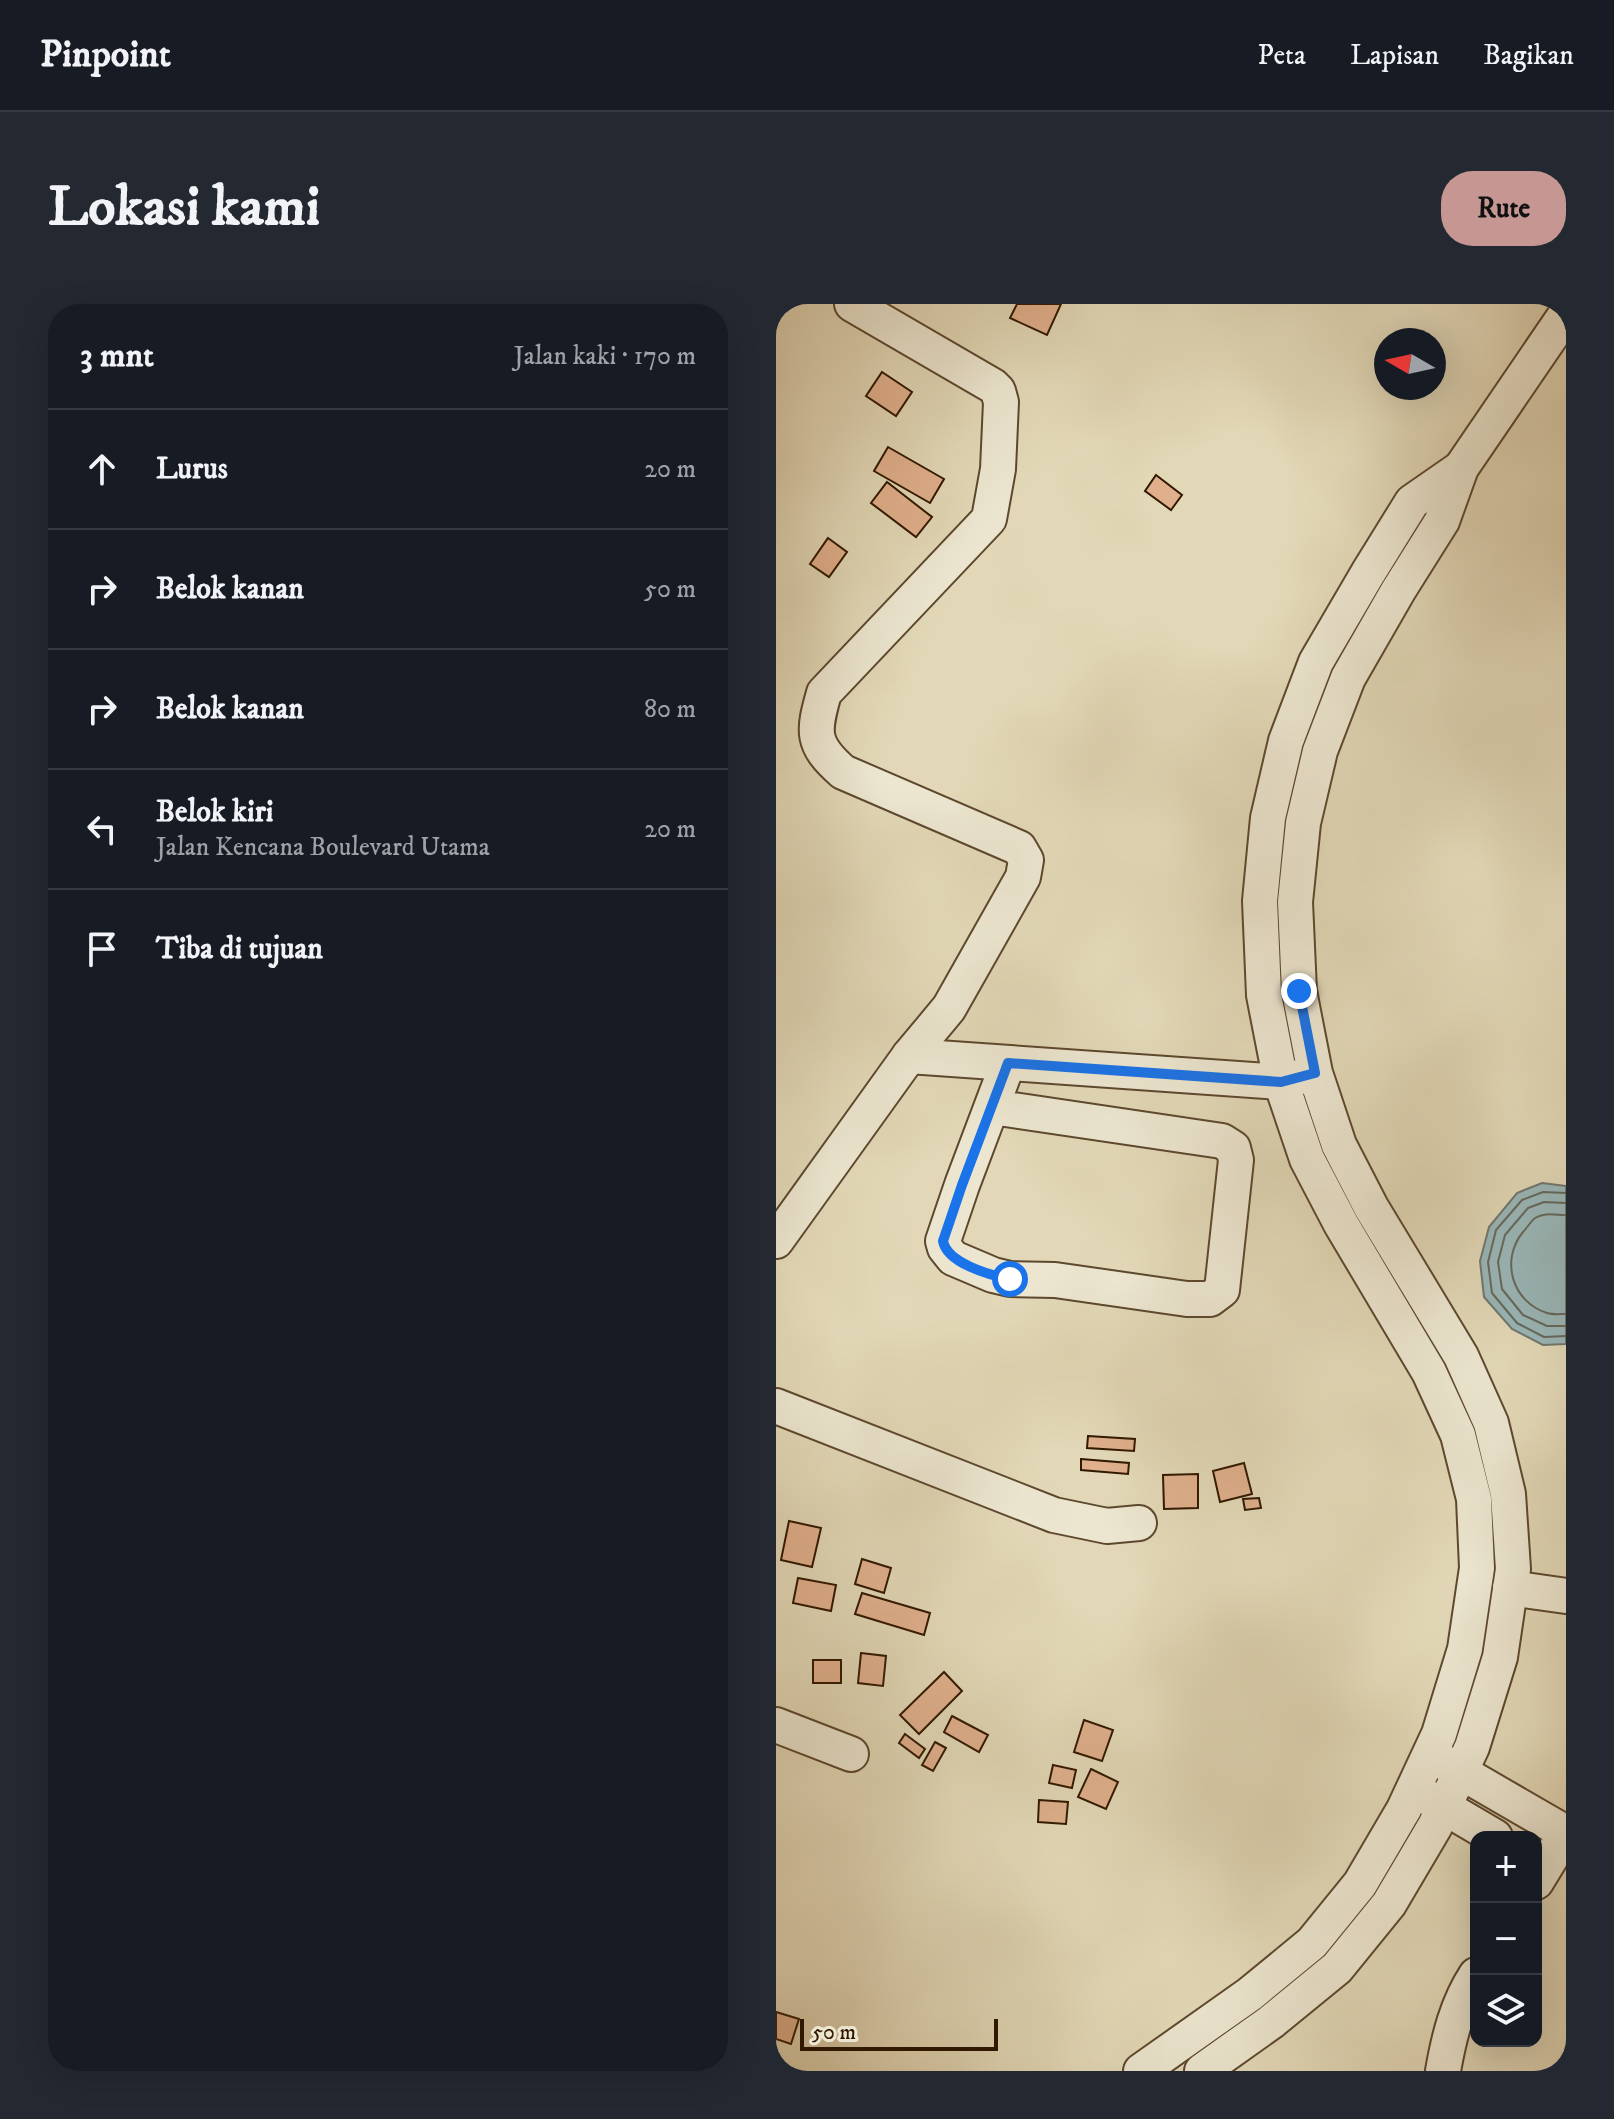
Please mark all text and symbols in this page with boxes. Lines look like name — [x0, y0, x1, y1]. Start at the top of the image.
text: Pinpoint — [40, 31, 171, 79]
text: Peta — [1258, 38, 1306, 73]
text: Lapisan — [1350, 38, 1439, 73]
text: Bagikan — [1483, 38, 1574, 73]
button: Rute — [1441, 171, 1566, 246]
text: Lokasi kami — [48, 173, 320, 243]
north arrow — [1374, 328, 1446, 400]
text: 3 mnt — [80, 335, 154, 377]
text: Jalan kaki · 170 m — [514, 340, 696, 373]
icon: ahead — [80, 447, 124, 491]
text: Lurus — [156, 451, 228, 488]
text: 20 m — [644, 453, 696, 486]
icon: right — [80, 567, 124, 611]
text: Belok kanan — [156, 571, 304, 608]
text: 50 m — [644, 573, 696, 606]
icon: right — [80, 687, 124, 731]
text: Belok kanan — [156, 691, 304, 728]
text: 80 m — [644, 693, 696, 726]
text: Belok kiri — [156, 794, 274, 831]
icon: left — [80, 807, 124, 851]
text: 20 m — [644, 813, 696, 846]
text: Jalan Kencana Boulevard Utama — [156, 831, 490, 864]
icon: arrive — [80, 927, 124, 971]
text: Tiba di tujuan — [156, 931, 323, 968]
route end — [1281, 973, 1317, 1009]
route start — [992, 1261, 1028, 1297]
map controls — [1470, 1831, 1542, 2047]
button: + — [1470, 1831, 1542, 1903]
button: − — [1470, 1903, 1542, 1975]
button: layers — [1470, 1975, 1542, 2047]
scale bar — [800, 2015, 998, 2051]
text: 50 m — [812, 2019, 856, 2046]

